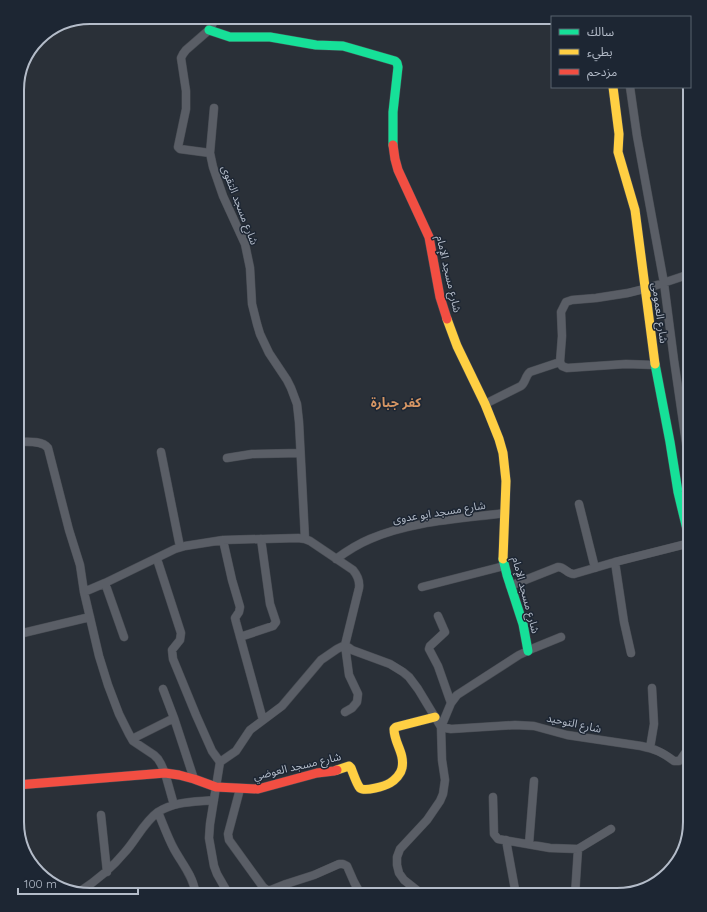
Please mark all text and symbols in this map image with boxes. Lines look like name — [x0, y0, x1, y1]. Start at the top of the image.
legend — [551, 16, 691, 88]
text: سالك — [587, 24, 614, 39]
text: بطيء — [587, 44, 613, 62]
text: مزدحم — [587, 64, 617, 81]
street label: شارع مسجد التقوى — [217, 163, 262, 247]
street label: شارع مسجد الإمام — [432, 234, 465, 315]
street label: شارع العمومى — [648, 282, 671, 345]
district label: كفر جبارة — [371, 394, 421, 410]
street label: شارع مسجد ابو عدوى — [392, 498, 487, 527]
street label: شارع مسجد الإمام — [508, 555, 543, 635]
street label: شارع التوحيد — [545, 710, 603, 737]
street label: شارع مسجد العوضي — [252, 749, 343, 785]
scale bar — [18, 870, 138, 896]
text: 100 m — [24, 876, 57, 891]

